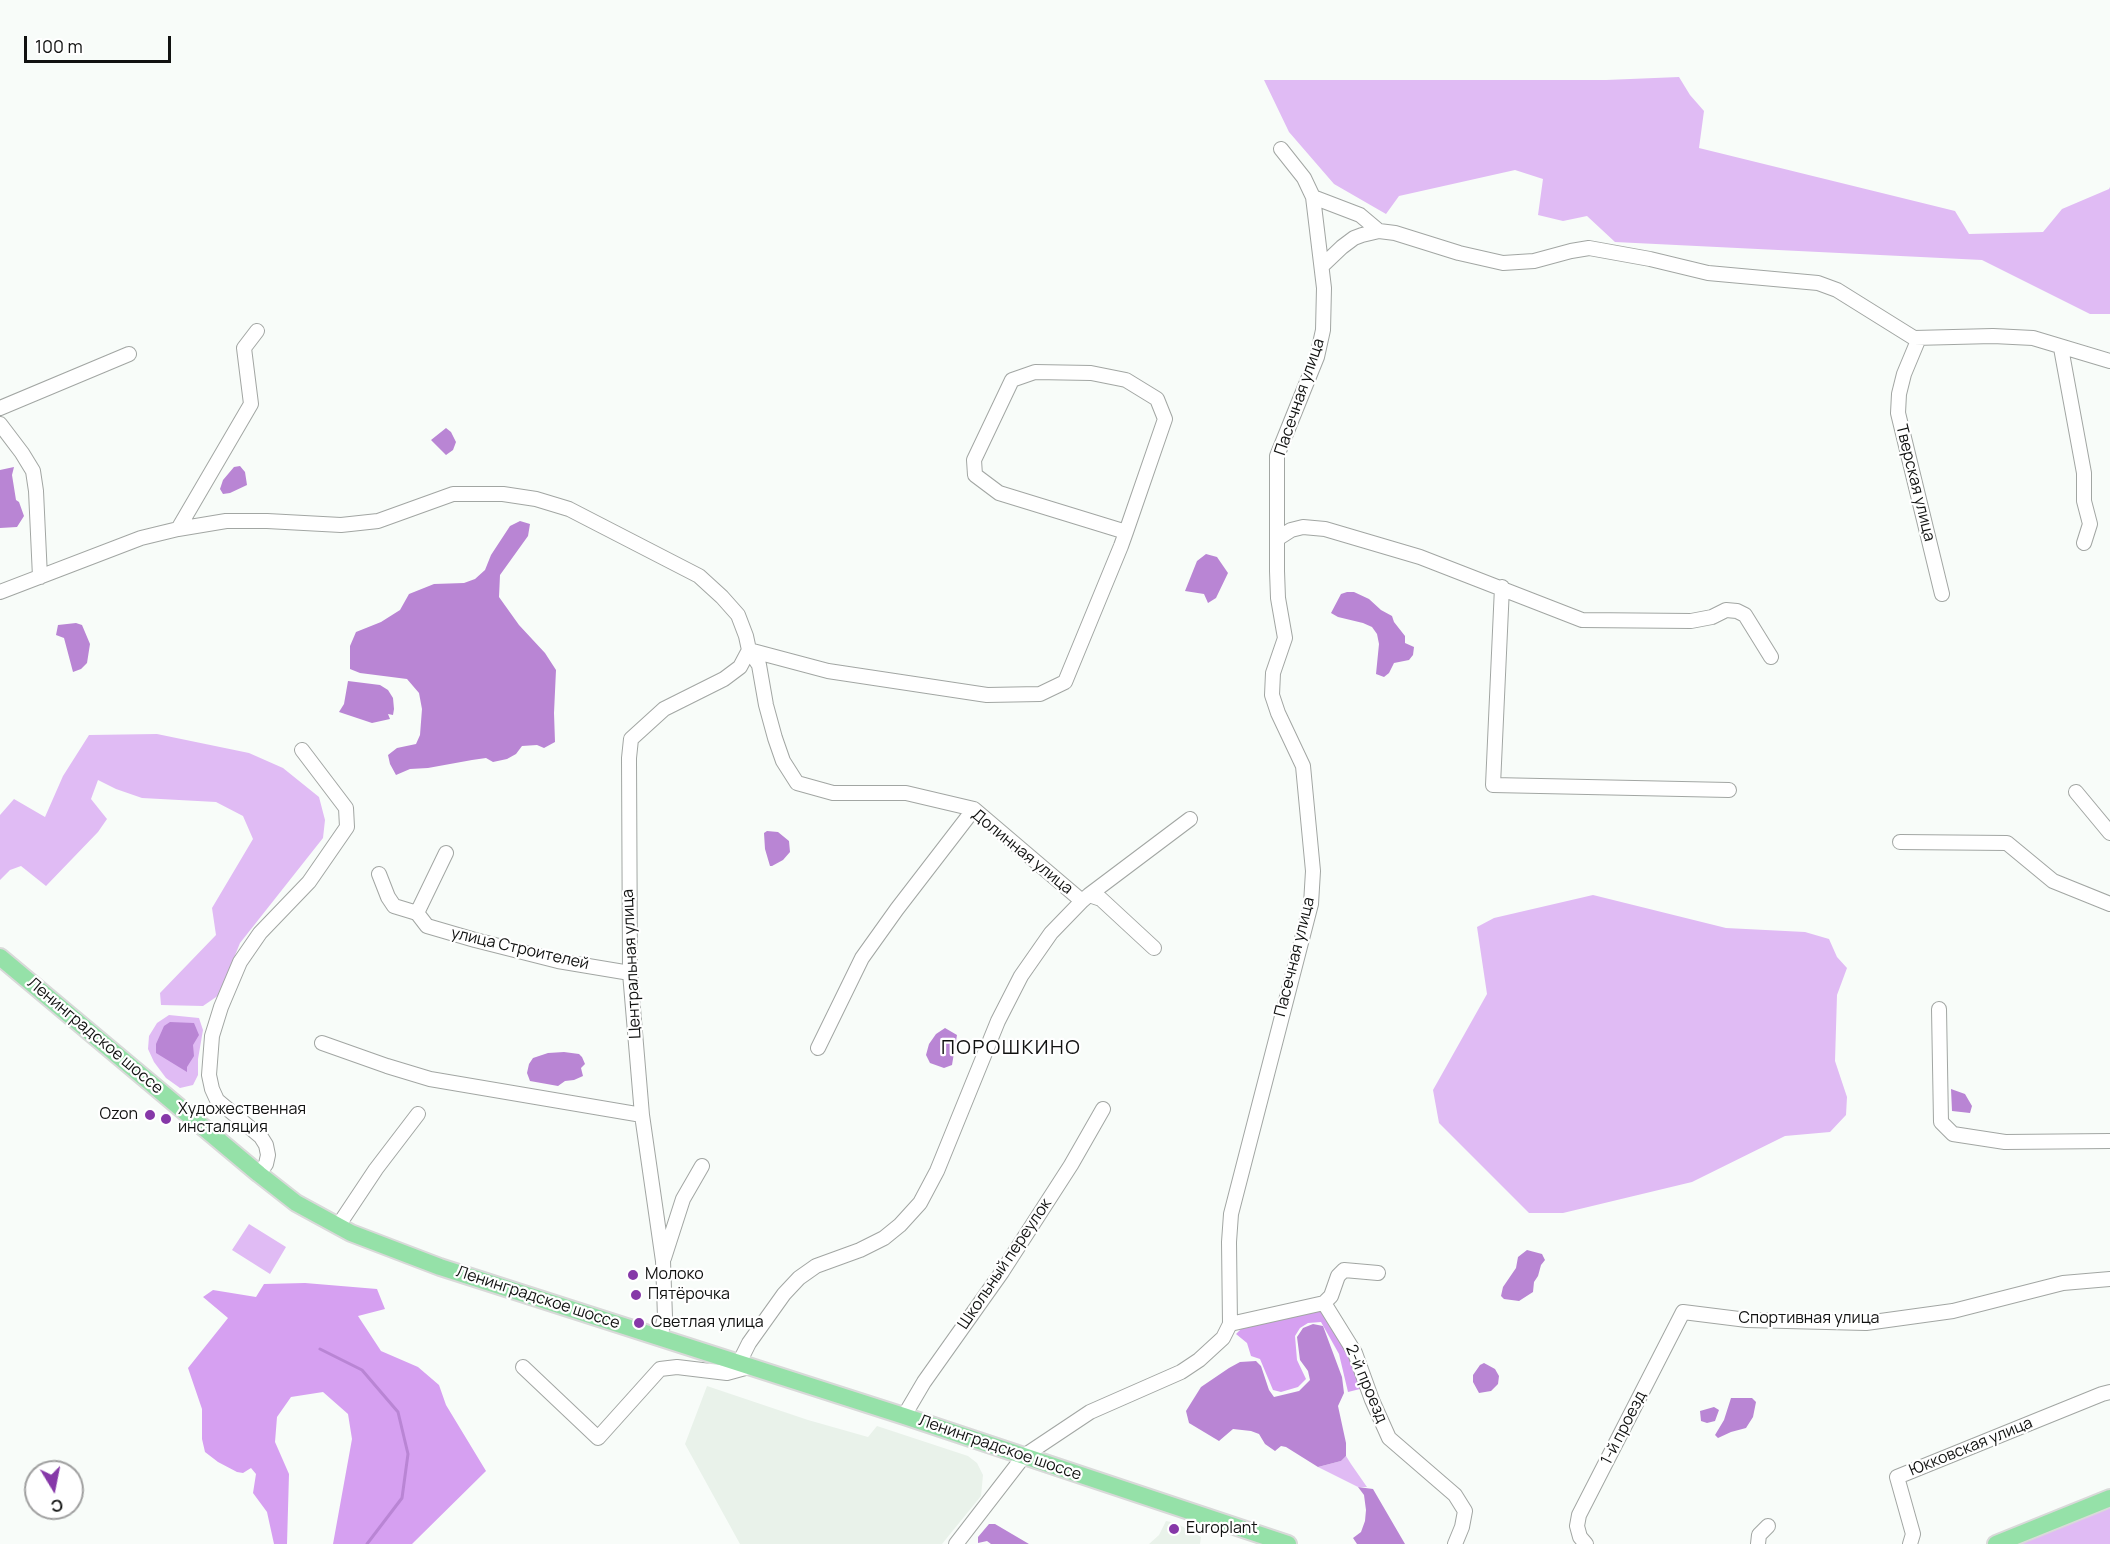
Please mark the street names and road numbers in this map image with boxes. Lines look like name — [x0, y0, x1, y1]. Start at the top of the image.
street label: Пасечная улица — [1271, 336, 1329, 458]
street label: Тверская улица — [1891, 423, 1939, 543]
street label: Долинная улица — [968, 805, 1076, 899]
street label: Центральная улица — [618, 889, 646, 1039]
street label: Пасечная улица — [1271, 895, 1319, 1019]
street label: улица Строителей — [449, 924, 591, 974]
street label: Ленинградское шоссе — [23, 974, 167, 1098]
street label: Школьный переулок — [954, 1195, 1056, 1333]
street label: Ленинградское шоссе — [454, 1262, 622, 1334]
street label: Спортивная улица — [1739, 1309, 1879, 1329]
street label: 2-й проезд — [1341, 1342, 1391, 1426]
street label: 1-й проезд — [1597, 1388, 1651, 1468]
street label: Ленинградское шоссе — [916, 1411, 1084, 1485]
street label: Юкковская улица — [1907, 1413, 2035, 1481]

